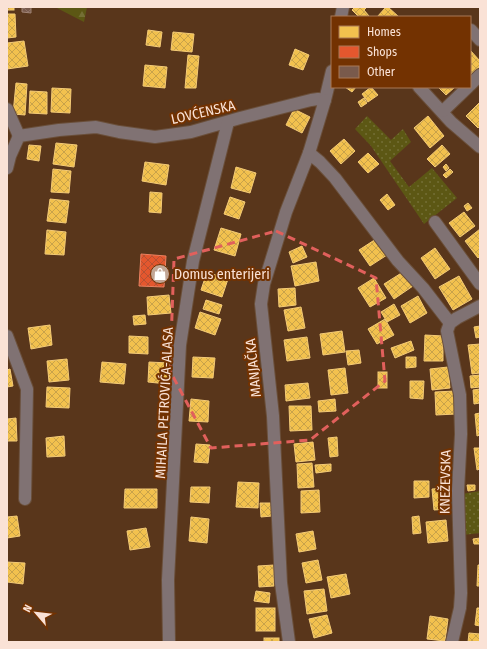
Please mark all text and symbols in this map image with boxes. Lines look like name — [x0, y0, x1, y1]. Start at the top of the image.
legend — [331, 16, 471, 88]
text: Homes — [367, 25, 401, 39]
text: Shops — [367, 45, 397, 59]
text: Other — [367, 65, 396, 79]
street label: LOVĆENSKA — [169, 96, 237, 128]
shop icon: Domus enterijeri — [149, 263, 171, 285]
place label: Domus enterijeri — [174, 266, 270, 283]
street label: MIHAILA PETROVIĆA-ALASA — [151, 326, 177, 479]
street label: MANJAČKA — [241, 337, 265, 398]
street label: KNEŽEVSKA — [435, 449, 455, 514]
north arrow — [16, 593, 56, 633]
text: N — [20, 603, 35, 615]

